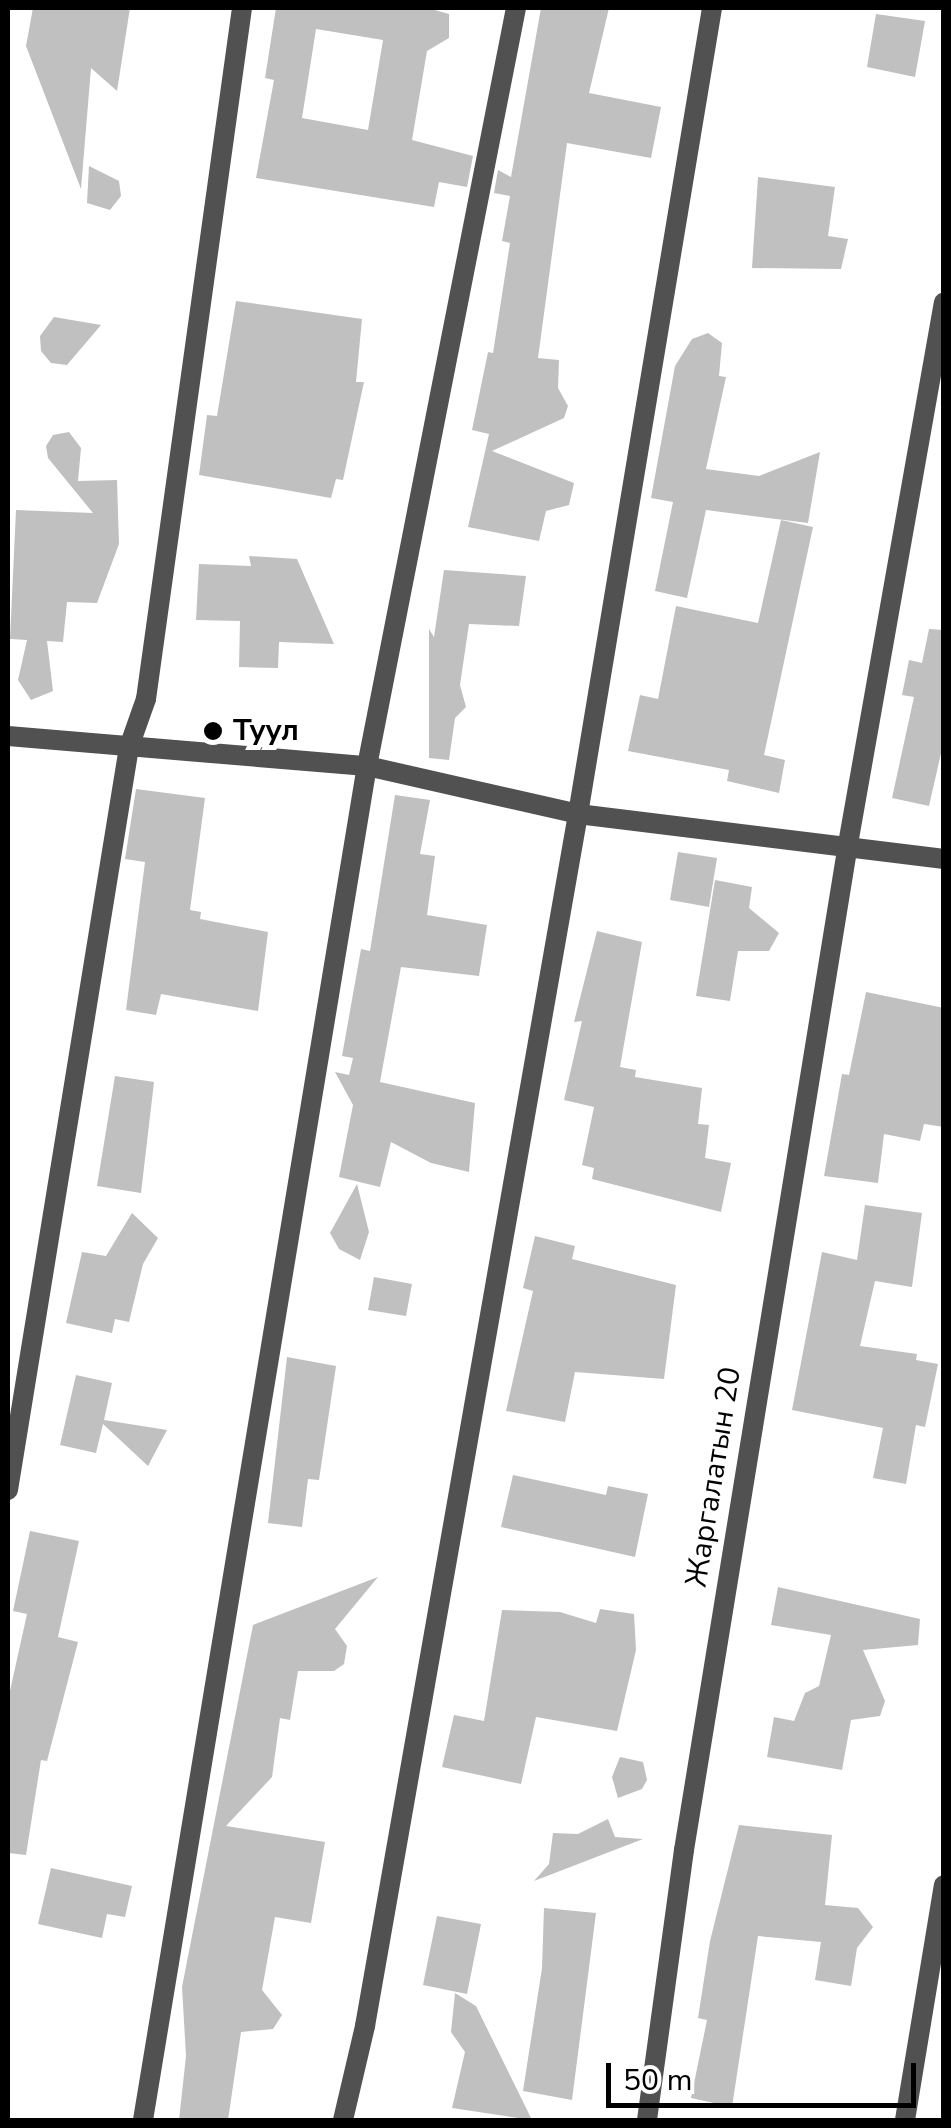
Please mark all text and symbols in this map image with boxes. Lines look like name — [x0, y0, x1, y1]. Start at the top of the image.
place label: Туул — [233, 713, 299, 749]
marker: Туул — [202, 720, 224, 742]
street label: Жаргалатын 20 — [679, 1364, 749, 1590]
scale bar — [611, 2043, 921, 2105]
text: 50 m — [623, 2060, 692, 2101]

